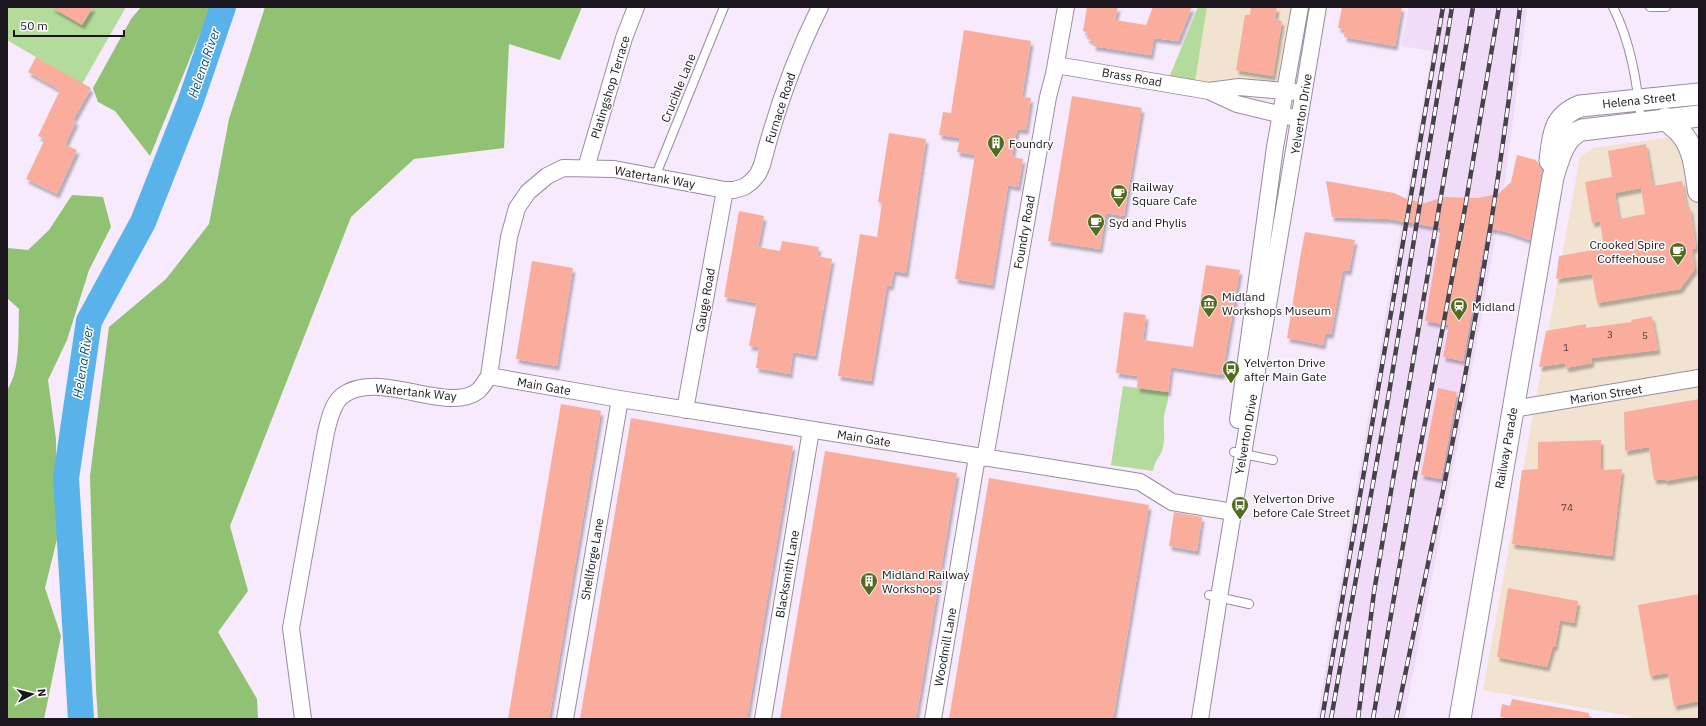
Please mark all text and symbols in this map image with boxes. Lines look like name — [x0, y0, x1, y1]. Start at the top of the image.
scale bar — [14, 12, 124, 38]
text: 50 m — [20, 18, 48, 33]
water label: Helena River — [184, 25, 224, 100]
street label: Platingshop Terrace — [587, 33, 633, 140]
street label: Crucible Lane — [657, 51, 699, 125]
street label: Brass Road — [1101, 64, 1163, 90]
street label: Furnace Road — [761, 71, 799, 145]
street label: Yelverton Drive — [1287, 72, 1315, 155]
street label: Helena Street — [1601, 89, 1677, 111]
building icon: Foundry — [986, 133, 1006, 158]
place label: Foundry — [1009, 136, 1053, 151]
street label: Watertank Way — [613, 163, 697, 191]
place label: Railway Square Cafe — [1132, 179, 1198, 208]
cafe icon: Railway Square Cafe — [1109, 183, 1129, 208]
street label: Foundry Road — [1010, 194, 1038, 270]
cafe icon: Syd and Phylis — [1086, 212, 1106, 237]
place label: Syd and Phylis — [1109, 215, 1187, 230]
place label: Crooked Spire Coffeehouse — [1589, 237, 1665, 266]
cafe icon: Crooked Spire Coffeehouse — [1668, 241, 1688, 266]
street label: Gauge Road — [692, 267, 718, 333]
place label: Midland Workshops Museum — [1222, 289, 1331, 318]
museum icon: Midland Workshops Museum — [1199, 293, 1219, 318]
station icon: Midland — [1449, 296, 1469, 321]
place label: Midland — [1472, 299, 1515, 314]
water label: Helena River — [69, 324, 97, 399]
house number: 3 — [1607, 328, 1613, 341]
house number: 5 — [1642, 329, 1648, 342]
house number: 1 — [1563, 341, 1569, 354]
place label: Yelverton Drive after Main Gate — [1244, 355, 1327, 384]
bus stop icon: Yelverton Drive after Main Gate — [1221, 359, 1241, 384]
street label: Main Gate — [516, 374, 572, 398]
street label: Watertank Way — [375, 380, 457, 404]
street label: Marion Street — [1569, 381, 1643, 407]
street label: Yelverton Drive — [1232, 392, 1261, 475]
street label: Railway Parade — [1491, 406, 1521, 490]
street label: Main Gate — [836, 426, 892, 450]
place label: Yelverton Drive before Cale Street — [1253, 491, 1350, 520]
bus stop icon: Yelverton Drive before Cale Street — [1230, 495, 1250, 520]
house number: 74 — [1561, 501, 1573, 514]
street label: Shellforge Lane — [577, 516, 607, 601]
street label: Blacksmith Lane — [772, 529, 802, 619]
place label: Midland Railway Workshops — [882, 567, 970, 596]
building icon: Midland Railway Workshops — [859, 571, 879, 596]
street label: Woodmill Lane — [931, 606, 959, 687]
north arrow — [12, 674, 52, 714]
text: N — [34, 688, 49, 698]

